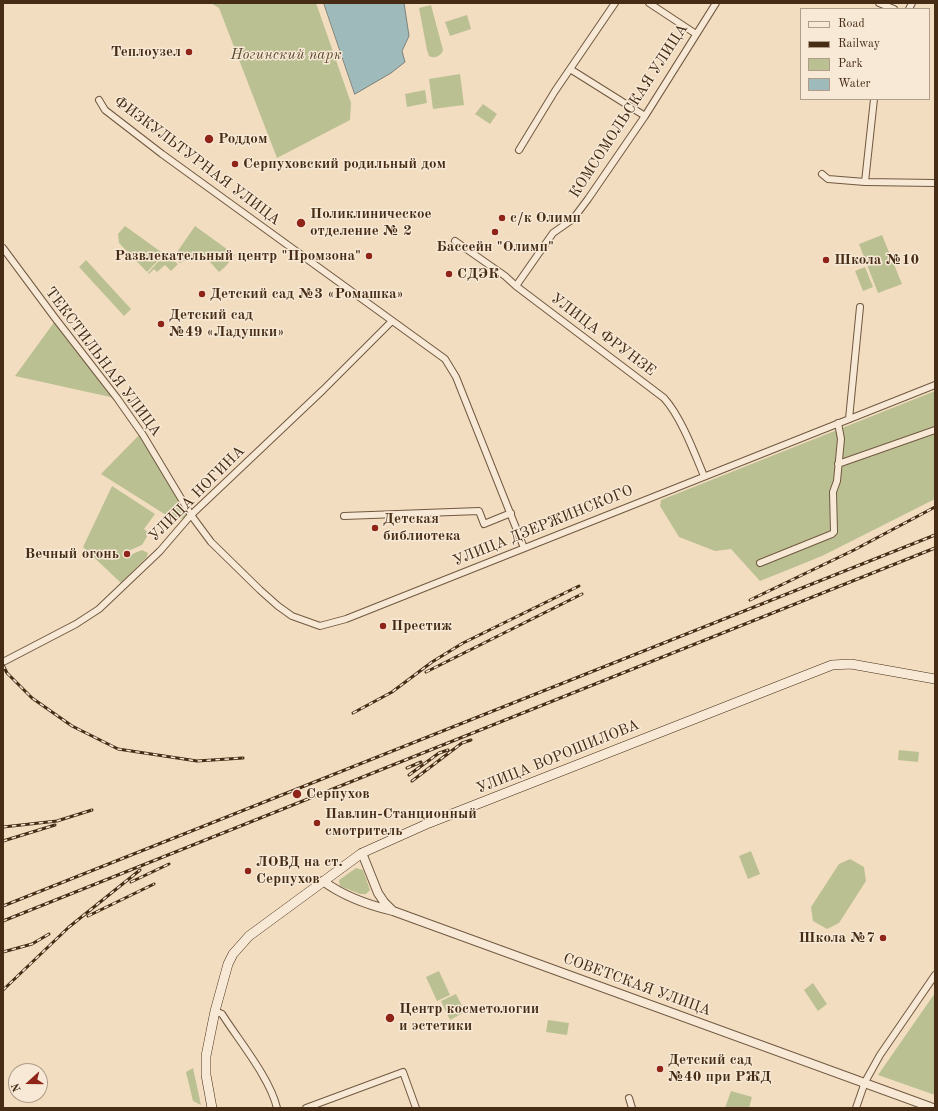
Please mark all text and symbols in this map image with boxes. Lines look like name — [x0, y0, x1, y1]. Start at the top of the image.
legend — [800, 8, 930, 100]
text: Road — [838, 18, 865, 30]
street label: КОМСОМОЛЬСКАЯ УЛИЦА — [566, 21, 692, 201]
text: Railway — [838, 38, 880, 50]
place label: Теплоузел — [111, 43, 181, 61]
park label: Ногинский парк — [230, 46, 342, 64]
marker: Теплоузел — [184, 47, 194, 57]
text: Park — [838, 58, 863, 70]
text: Water — [838, 78, 870, 90]
street label: ФИЗКУЛЬТУРНАЯ УЛИЦА — [110, 93, 284, 229]
place label: Роддом — [218, 130, 268, 148]
marker: Роддом — [203, 133, 215, 145]
place label: Серпуховский родильный дом — [243, 155, 446, 173]
marker: Серпуховский родильный дом — [230, 159, 240, 169]
place label: Поликлиническое отделение № 2 — [310, 205, 432, 240]
place label: с/к Олимп — [510, 209, 581, 227]
marker: с/к Олимп — [497, 213, 507, 223]
marker: Поликлиническое отделение № 2 — [295, 217, 307, 229]
marker: Бассейн "Олимп" — [490, 227, 500, 237]
place label: Бассейн "Олимп" — [436, 238, 554, 256]
place label: Развлекательный центр "Промзона" — [114, 247, 361, 265]
marker: Развлекательный центр "Промзона" — [364, 251, 374, 261]
place label: Школа №10 — [834, 251, 919, 269]
marker: Школа №10 — [821, 255, 831, 265]
place label: СДЭК — [457, 265, 499, 283]
marker: СДЭК — [444, 269, 454, 279]
street label: ТЕКСТИЛЬНАЯ УЛИЦА — [41, 284, 165, 440]
place label: Детский сад №3 «Ромашка» — [210, 285, 404, 303]
marker: Детский сад №3 «Ромашка» — [197, 289, 207, 299]
street label: УЛИЦА ФРУНЗЕ — [547, 290, 659, 380]
place label: Детский сад №49 «Ладушки» — [169, 306, 284, 341]
marker: Детский сад №49 «Ладушки» — [156, 319, 166, 329]
street label: УЛИЦА НОГИНА — [145, 442, 249, 546]
street label: УЛИЦА ДЗЕРЖИНСКОГО — [450, 482, 636, 570]
place label: Детская библиотека — [383, 510, 461, 545]
marker: Детская библиотека — [370, 523, 380, 533]
place label: Вечный огонь — [25, 545, 119, 563]
marker: Вечный огонь — [122, 549, 132, 559]
place label: Престиж — [391, 617, 452, 635]
marker: Престиж — [378, 621, 388, 631]
street label: УЛИЦА ВОРОШИЛОВА — [474, 716, 642, 798]
place label: Серпухов — [306, 785, 370, 803]
marker: Серпухов — [291, 788, 303, 800]
place label: Павлин-Станционный смотритель — [325, 805, 477, 840]
marker: Павлин-Станционный смотритель — [312, 818, 322, 828]
place label: ЛОВД на ст. Серпухов — [256, 853, 343, 888]
marker: ЛОВД на ст. Серпухов — [243, 866, 253, 876]
place label: Школа №7 — [799, 929, 875, 947]
marker: Школа №7 — [878, 933, 888, 943]
street label: СОВЕТСКАЯ УЛИЦА — [560, 950, 714, 1020]
place label: Центр косметологии и эстетики — [399, 1000, 539, 1035]
marker: Центр косметологии и эстетики — [384, 1012, 396, 1024]
place label: Детский сад №40 при РЖД — [668, 1051, 771, 1086]
north arrow — [8, 1063, 48, 1103]
marker: Детский сад №40 при РЖД — [655, 1064, 665, 1074]
text: N — [11, 1081, 24, 1093]

